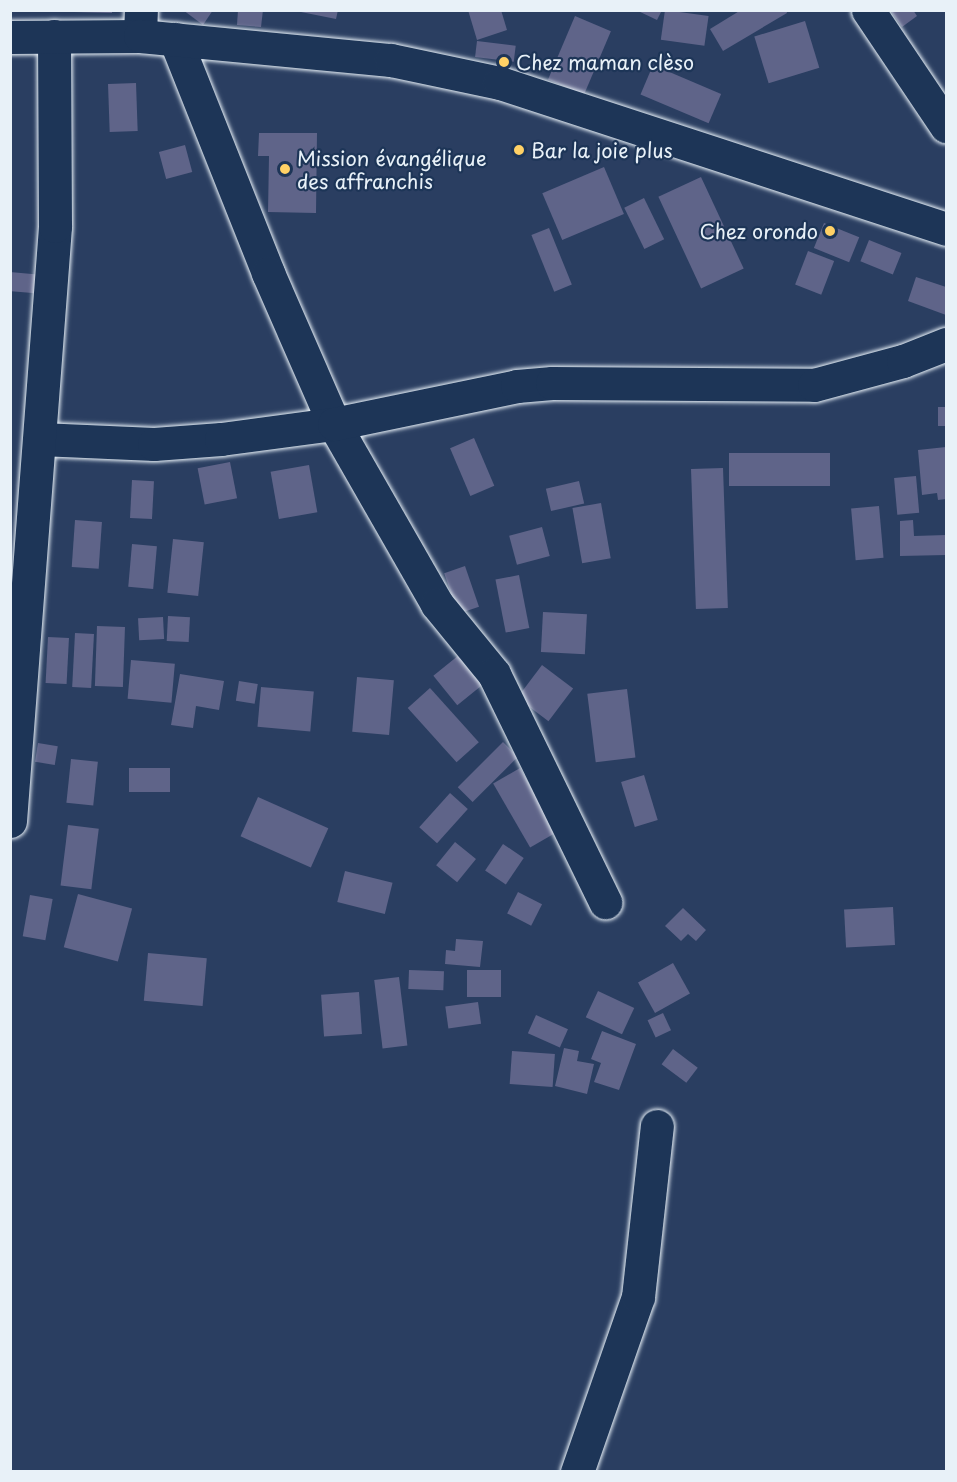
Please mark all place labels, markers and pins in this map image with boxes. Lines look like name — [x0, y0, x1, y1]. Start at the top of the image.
place label: Chez maman clèso — [516, 50, 696, 74]
marker: Chez maman clèso — [497, 55, 511, 69]
place label: Bar la joie plus — [531, 138, 674, 162]
marker: Bar la joie plus — [512, 143, 526, 157]
place label: Mission évangélique des affranchis — [297, 146, 486, 193]
marker: Mission évangélique des affranchis — [278, 162, 292, 176]
place label: Chez orondo — [699, 219, 818, 243]
marker: Chez orondo — [823, 224, 837, 238]

